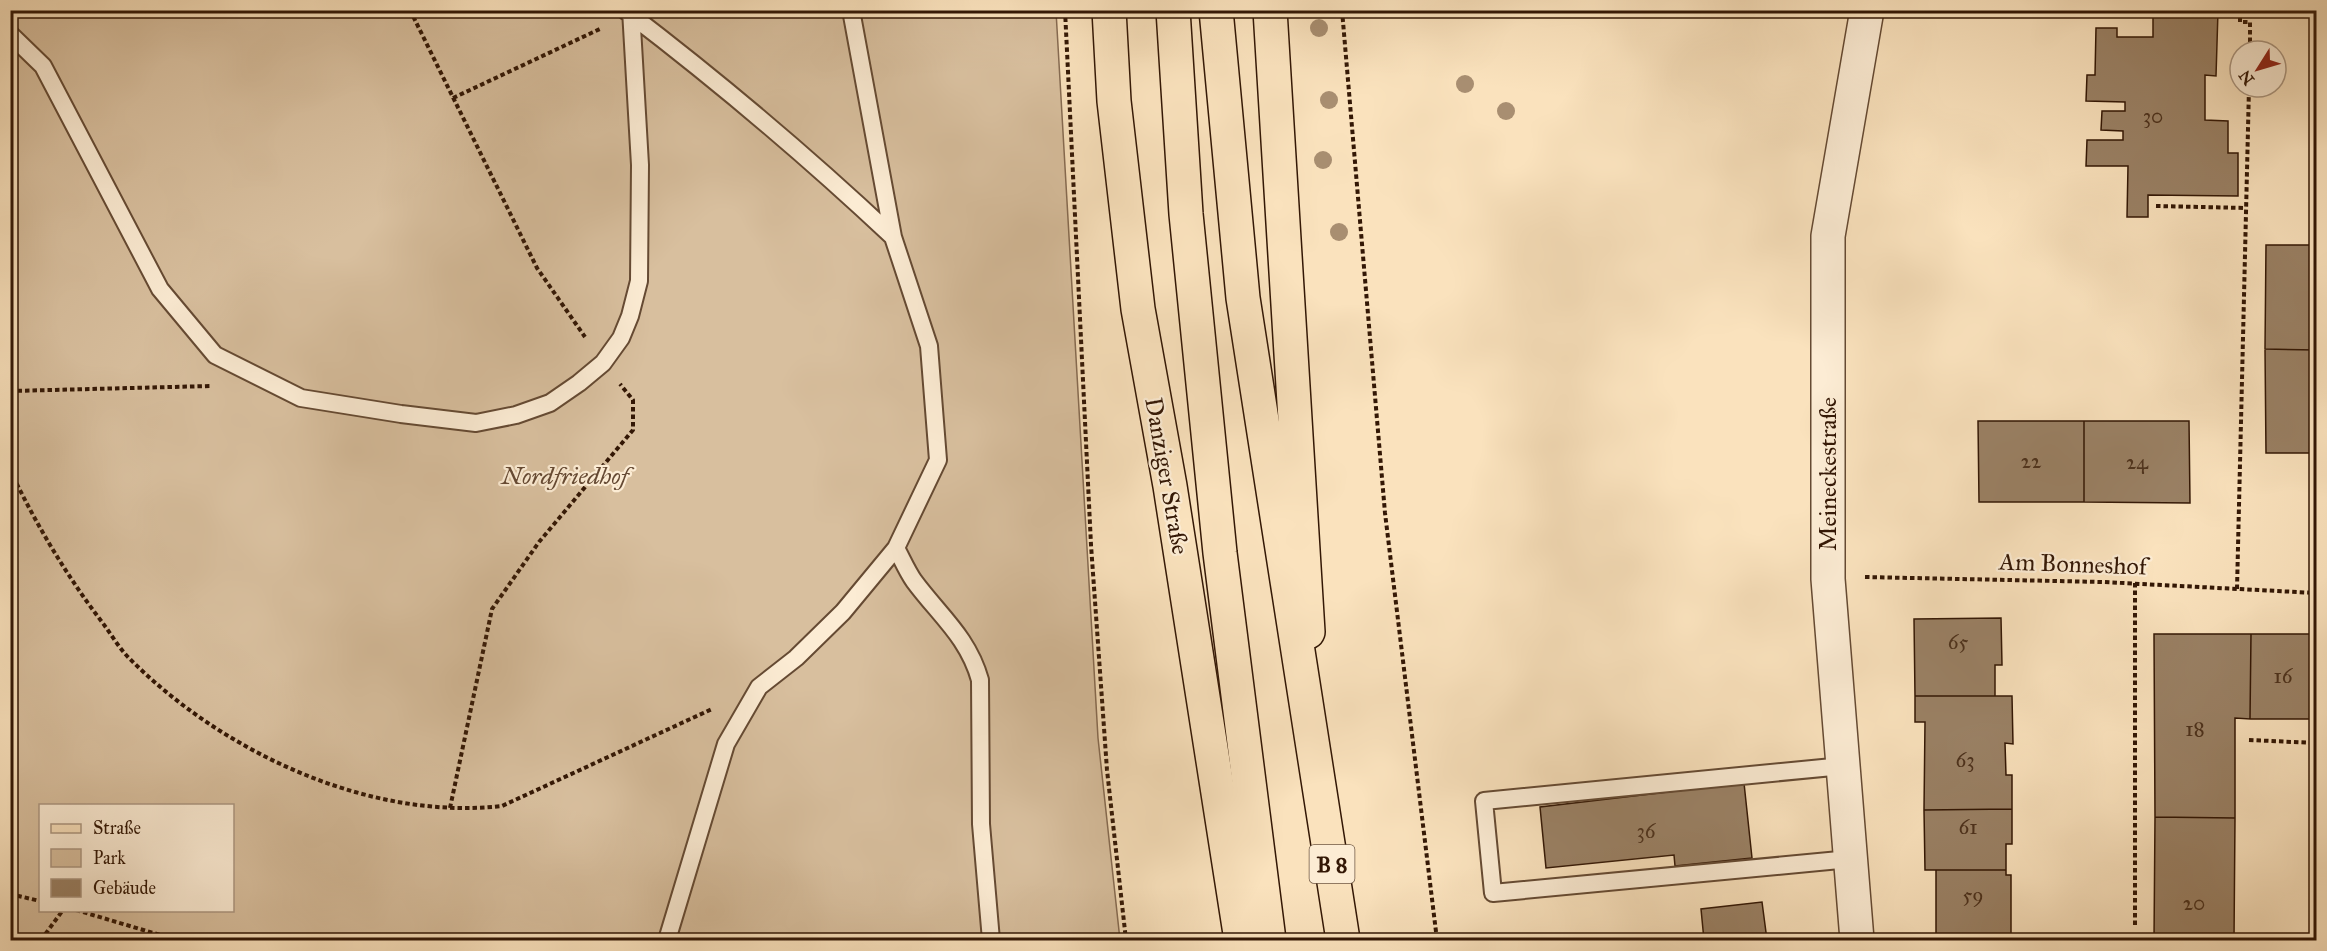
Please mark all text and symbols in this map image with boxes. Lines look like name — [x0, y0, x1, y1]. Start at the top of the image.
north arrow — [2228, 39, 2288, 99]
text: N — [2234, 66, 2258, 89]
house number: 30 — [2143, 103, 2163, 129]
street label: Danziger Straße — [1138, 395, 1196, 557]
street label: Meineckestraße — [1813, 397, 1843, 551]
house number: 22 — [2021, 448, 2042, 474]
house number: 24 — [2126, 449, 2149, 475]
park label: Nordfriedhof — [500, 461, 635, 491]
street label: Am Bonneshof — [1998, 546, 2151, 582]
house number: 65 — [1948, 629, 1969, 655]
house number: 16 — [2273, 663, 2294, 689]
house number: 18 — [2185, 716, 2205, 742]
house number: 63 — [1955, 747, 1975, 773]
legend — [39, 804, 234, 912]
house number: 61 — [1959, 814, 1977, 840]
text: Straße — [93, 817, 141, 839]
house number: 36 — [1636, 818, 1657, 844]
road number: B 8 — [1310, 845, 1354, 883]
text: Park — [93, 847, 126, 869]
text: Gebäude — [93, 877, 156, 899]
house number: 59 — [1962, 882, 1984, 908]
house number: 20 — [2183, 890, 2205, 916]

